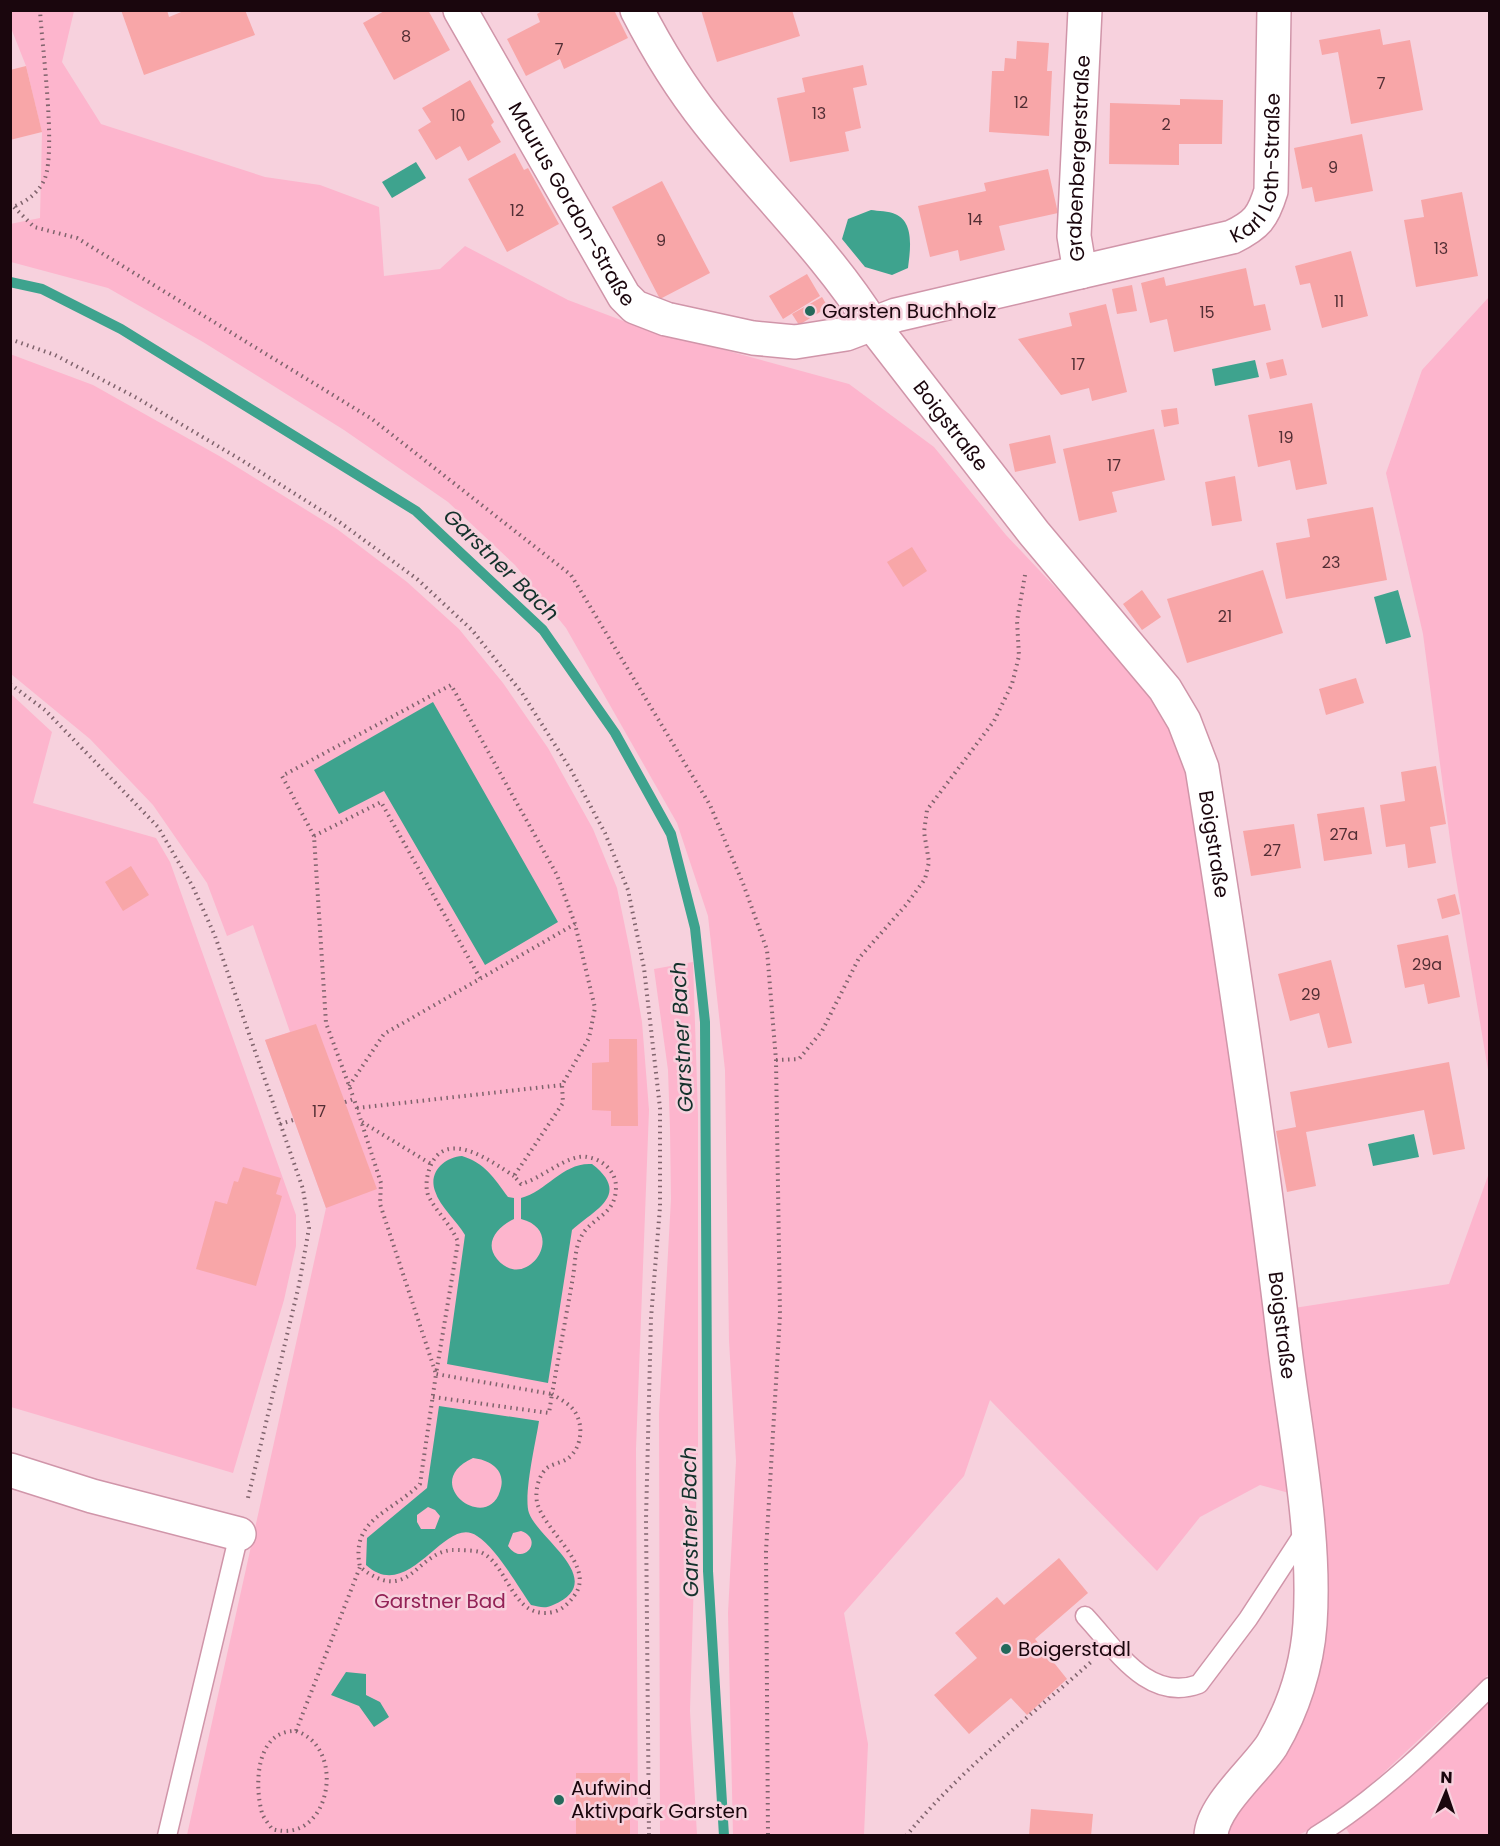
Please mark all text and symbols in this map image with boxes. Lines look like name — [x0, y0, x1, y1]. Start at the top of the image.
house number: 8 — [401, 25, 411, 48]
house number: 7 — [555, 38, 564, 61]
street label: Grabenbergerstraße — [1060, 54, 1097, 264]
house number: 7 — [1377, 72, 1386, 95]
house number: 12 — [1014, 91, 1028, 114]
street label: Karl Loth-Straße — [1225, 93, 1287, 250]
street label: Maurus Gordon-Straße — [502, 97, 641, 313]
house number: 13 — [812, 102, 826, 125]
house number: 10 — [450, 104, 466, 127]
house number: 2 — [1161, 113, 1171, 136]
house number: 9 — [1328, 156, 1338, 179]
house number: 12 — [510, 199, 524, 222]
house number: 14 — [967, 208, 983, 231]
house number: 9 — [656, 229, 666, 252]
house number: 13 — [1434, 237, 1448, 260]
house number: 11 — [1334, 290, 1344, 313]
place label: Garsten Buchholz — [822, 297, 996, 325]
house number: 15 — [1199, 301, 1215, 324]
marker: Garsten Buchholz — [803, 304, 817, 318]
house number: 17 — [1071, 353, 1085, 376]
street label: Boigstraße — [907, 374, 995, 477]
house number: 19 — [1278, 426, 1294, 449]
house number: 17 — [1107, 454, 1121, 477]
water label: Garstner Bach — [437, 502, 566, 627]
house number: 23 — [1322, 551, 1340, 574]
house number: 21 — [1218, 605, 1232, 628]
street label: Boigstraße — [1192, 788, 1236, 900]
house number: 27a — [1330, 823, 1358, 846]
house number: 27 — [1263, 839, 1281, 862]
house number: 29a — [1412, 953, 1442, 976]
water label: Garstner Bach — [663, 961, 700, 1113]
house number: 29 — [1301, 983, 1321, 1006]
house number: 17 — [312, 1100, 326, 1123]
street label: Boigstraße — [1262, 1270, 1303, 1381]
water label: Garstner Bach — [674, 1446, 705, 1598]
park label: Garstner Bad — [374, 1587, 506, 1615]
place label: Boigerstadl — [1018, 1635, 1131, 1663]
marker: Boigerstadl — [999, 1642, 1013, 1656]
north arrow — [1416, 1762, 1476, 1822]
text: N — [1440, 1766, 1453, 1789]
place label: Aufwind Aktivpark Garsten — [571, 1774, 748, 1825]
marker: Aufwind Aktivpark Garsten — [552, 1793, 566, 1807]

